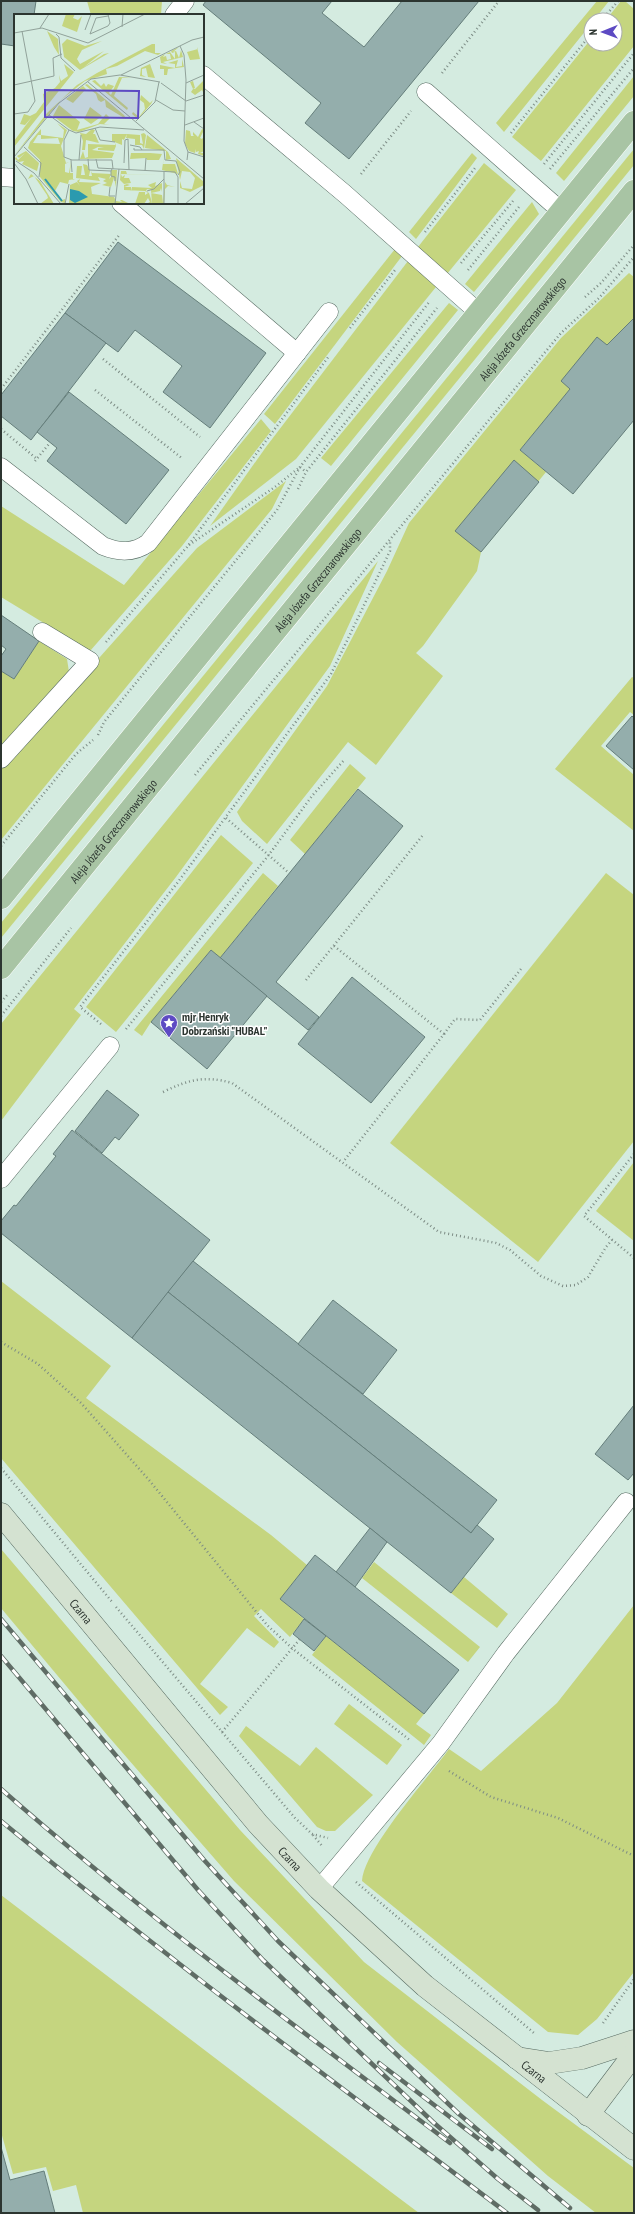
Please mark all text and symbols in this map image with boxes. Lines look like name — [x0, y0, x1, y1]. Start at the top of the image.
north arrow — [583, 12, 623, 52]
inset map — [14, 14, 204, 204]
text: N — [586, 29, 600, 35]
street label: Aleja Józefa Grzecznarowskiego — [475, 273, 569, 383]
street label: Aleja Józefa Grzecznarowskiego — [271, 525, 364, 635]
street label: Aleja Józefa Grzecznarowskiego — [66, 776, 160, 886]
place label: mjr Henryk Dobrzański "HUBAL" — [182, 1009, 268, 1038]
place icon: mjr Henryk Dobrzański "HUBAL" — [159, 1013, 179, 1038]
street label: Czarna — [67, 1596, 96, 1627]
street label: Czarna — [275, 1843, 306, 1874]
street label: Czarna — [519, 2057, 550, 2086]

